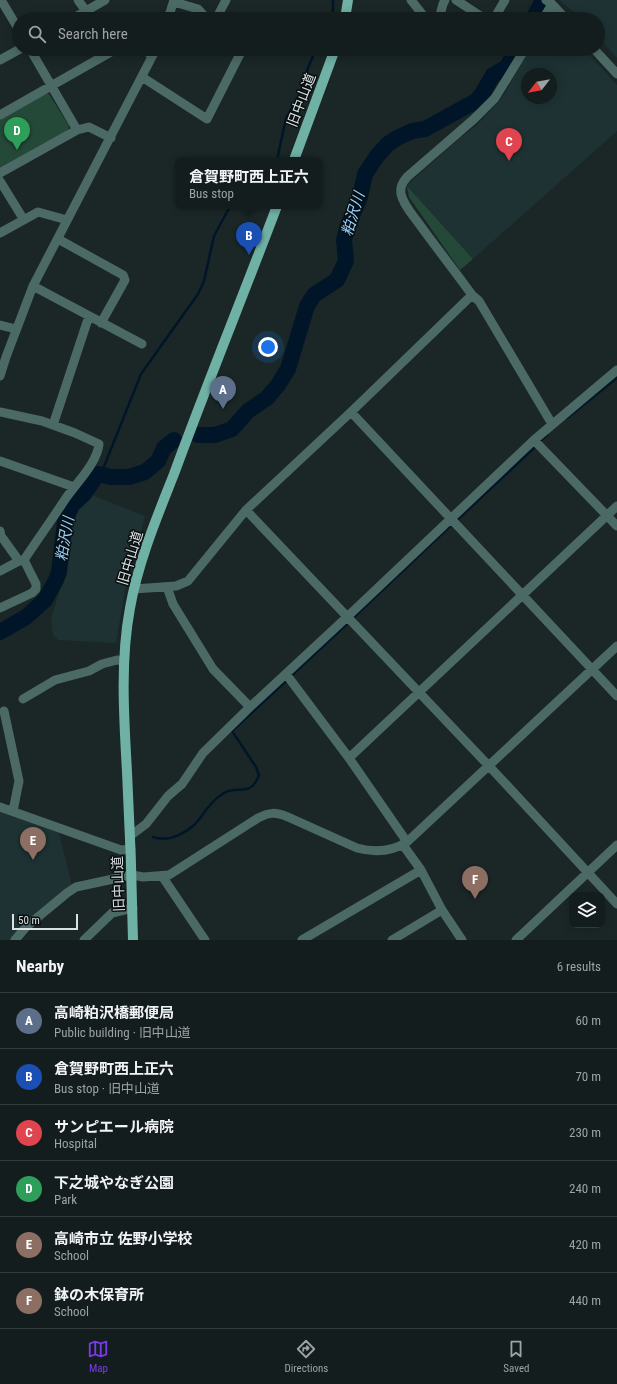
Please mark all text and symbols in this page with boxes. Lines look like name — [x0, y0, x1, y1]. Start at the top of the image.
search box — [12, 12, 605, 56]
icon: search — [26, 23, 48, 45]
text: Search here — [58, 25, 128, 43]
north arrow — [521, 68, 557, 104]
street label: 旧中山道 — [283, 71, 319, 129]
pin: D — [4, 117, 30, 150]
pin: C — [496, 128, 522, 161]
popup — [175, 157, 323, 209]
text: 倉賀野町西上正六 — [189, 168, 309, 186]
text: Bus stop — [189, 186, 234, 201]
water label: 粕沢川 — [338, 188, 369, 238]
pin: B — [236, 222, 262, 255]
your location — [258, 337, 278, 357]
pin: A — [210, 376, 236, 409]
water label: 粕沢川 — [52, 513, 78, 563]
street label: 旧中山道 — [114, 529, 146, 587]
pin: E — [20, 827, 46, 860]
street label: 旧中山道 — [109, 856, 127, 912]
pin: F — [462, 866, 488, 899]
map controls — [569, 892, 605, 928]
button: layers — [569, 892, 605, 928]
scale bar — [12, 912, 78, 931]
text: 50 m — [18, 914, 40, 927]
text: Nearby — [16, 956, 64, 976]
text: 6 results — [557, 959, 601, 974]
text: 高崎粕沢橋郵便局 — [54, 1004, 174, 1022]
text: A — [25, 1013, 33, 1028]
text: 60 m — [575, 1013, 601, 1028]
text: Public building · 旧中山道 — [54, 1025, 191, 1040]
text: 倉賀野町西上正六 — [54, 1060, 174, 1078]
text: B — [25, 1069, 33, 1084]
text: 70 m — [575, 1069, 601, 1084]
text: Bus stop · 旧中山道 — [54, 1081, 160, 1096]
text: サンピエール病院 — [54, 1118, 174, 1136]
text: C — [25, 1125, 33, 1140]
text: 230 m — [569, 1125, 601, 1140]
text: Hospital — [54, 1136, 97, 1151]
text: 下之城やなぎ公園 — [54, 1174, 174, 1192]
text: D — [25, 1181, 33, 1196]
text: 240 m — [569, 1181, 601, 1196]
text: Park — [54, 1192, 77, 1207]
text: 高崎市立 佐野小学校 — [54, 1230, 192, 1248]
text: E — [26, 1237, 32, 1252]
text: 420 m — [569, 1237, 601, 1252]
text: School — [54, 1248, 89, 1263]
text: 鉢の木保育所 — [54, 1286, 144, 1304]
text: F — [26, 1293, 32, 1308]
text: 440 m — [569, 1293, 601, 1308]
text: School — [54, 1304, 89, 1319]
tab: Map — [87, 1338, 109, 1375]
tab: Directions — [284, 1338, 328, 1375]
tab: Saved — [503, 1338, 530, 1375]

